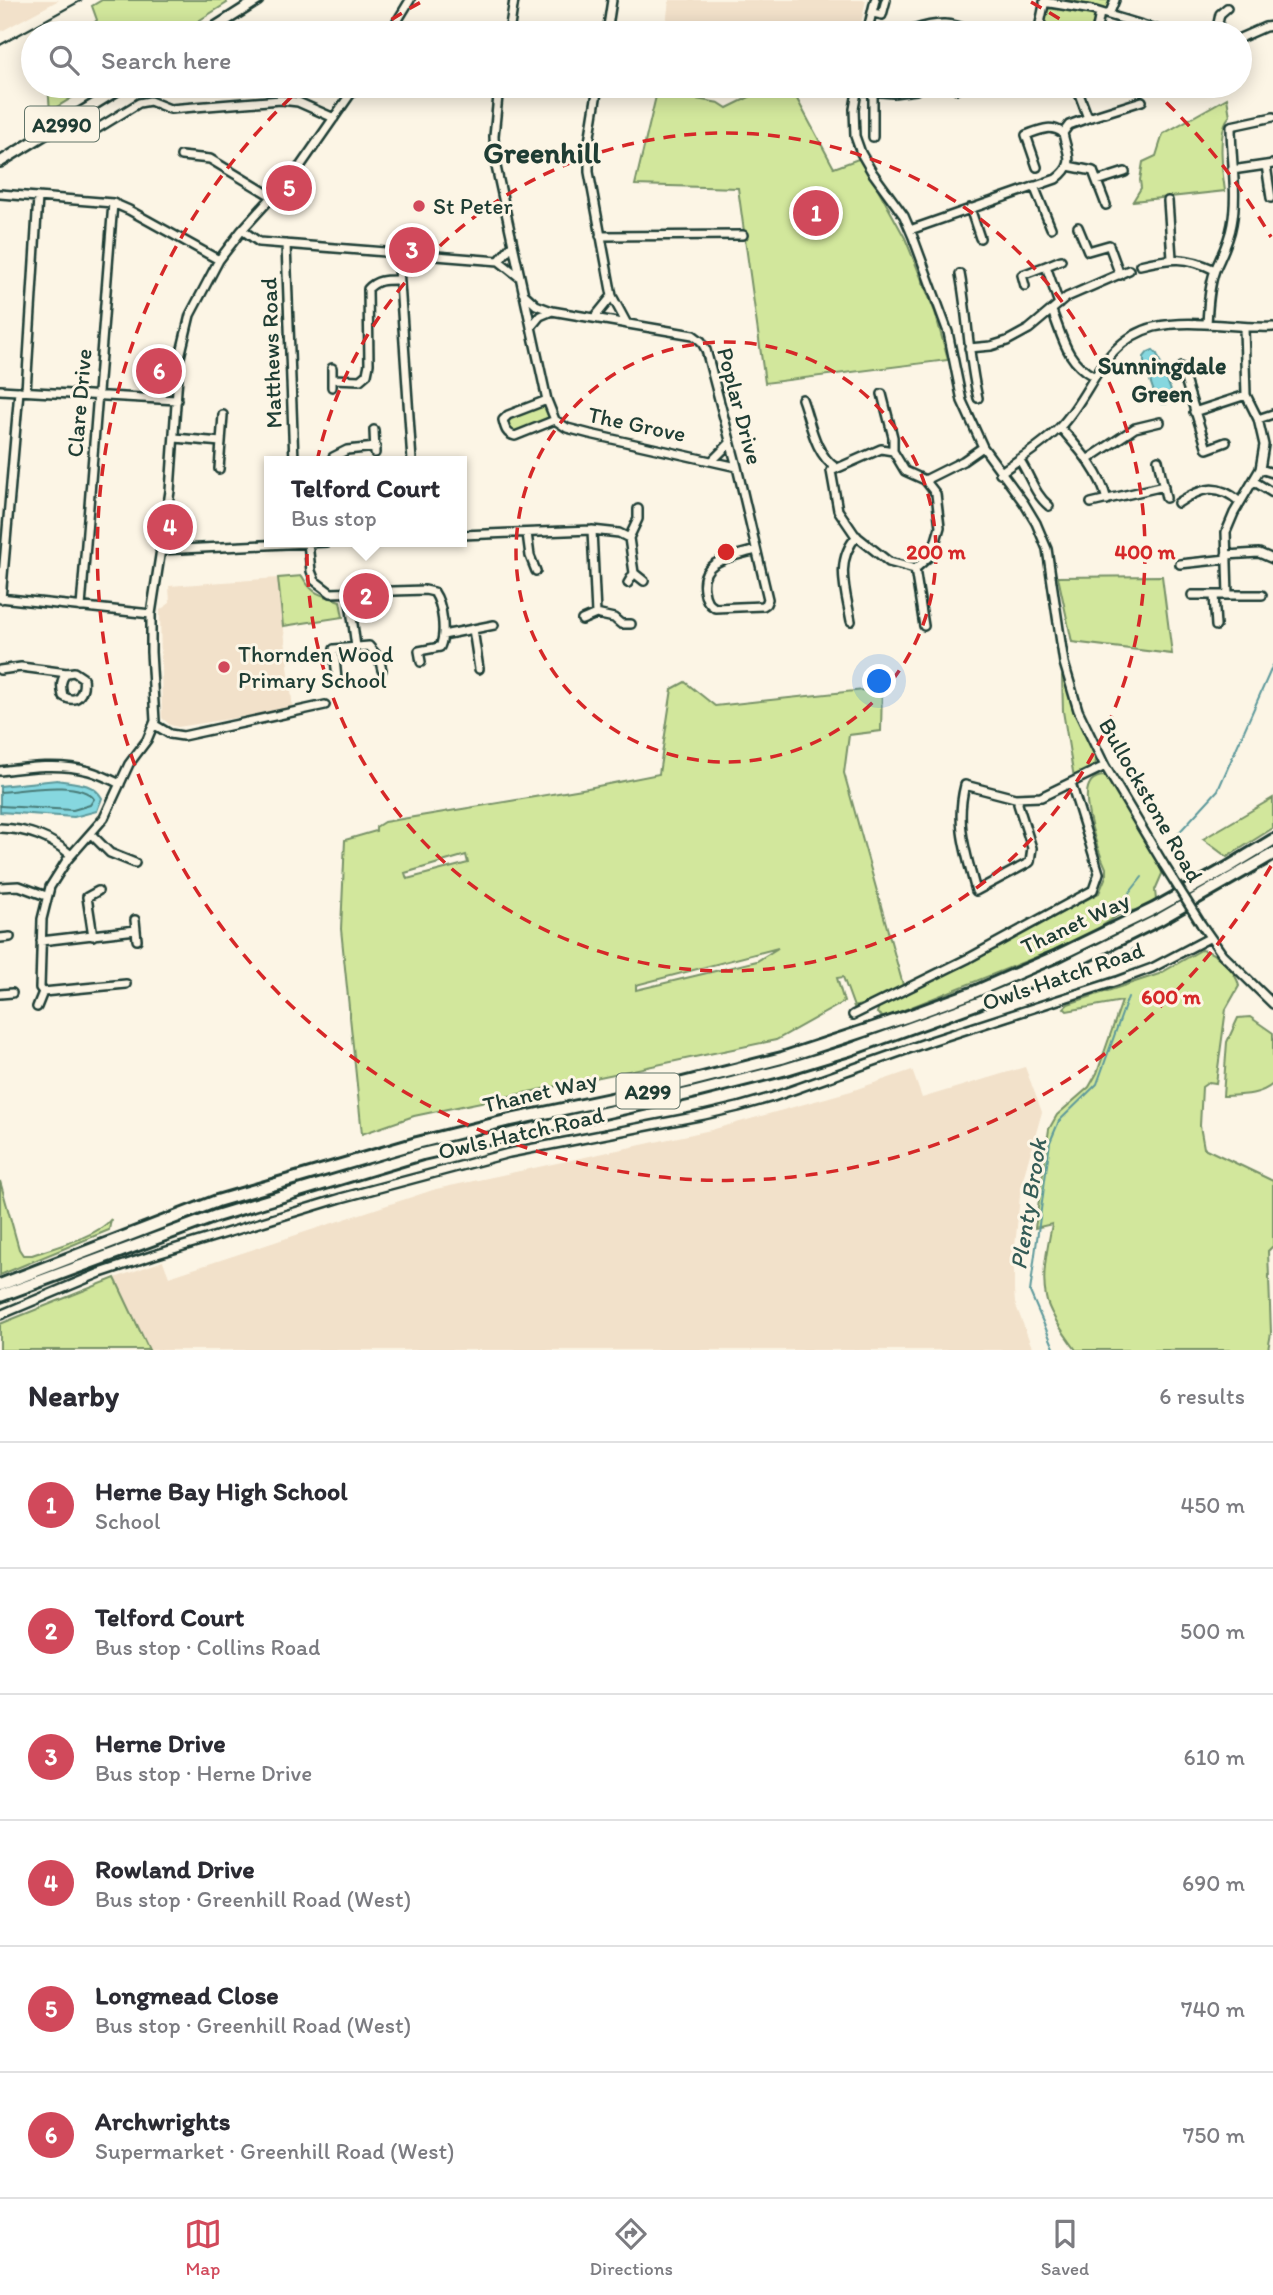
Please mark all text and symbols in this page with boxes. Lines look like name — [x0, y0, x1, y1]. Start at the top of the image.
search box — [21, 21, 1252, 98]
icon: search — [45, 41, 83, 79]
text: Search here — [101, 44, 231, 76]
road number: A2990 — [25, 106, 99, 142]
district label: Greenhill — [483, 134, 601, 171]
pin: 5 — [266, 162, 312, 214]
pin: 1 — [793, 187, 839, 239]
place label: St Peter — [433, 192, 513, 220]
marker: St Peter — [411, 198, 427, 214]
pin: 3 — [389, 224, 435, 276]
street label: Matthews Road — [254, 277, 288, 429]
street label: Poplar Drive — [711, 344, 769, 468]
pin: 6 — [136, 345, 182, 397]
street label: Clare Drive — [60, 347, 98, 459]
district label: Sunningdale Green — [1098, 351, 1226, 408]
street label: The Grove — [585, 400, 689, 448]
popup — [264, 456, 467, 547]
text: Telford Court — [291, 472, 440, 504]
pin: 4 — [147, 501, 193, 553]
text: Bus stop — [291, 504, 377, 532]
text: 200 m — [906, 539, 966, 564]
text: 400 m — [1115, 539, 1176, 564]
centre of rings — [714, 540, 738, 564]
pin: 2 — [343, 570, 389, 622]
place label: Thornden Wood Primary School — [238, 640, 394, 694]
marker: Thornden Wood Primary School — [216, 659, 232, 675]
your location — [862, 664, 896, 698]
street label: Bullockstone Road — [1093, 713, 1209, 887]
street label: Thanet Way — [1016, 886, 1134, 960]
street label: Owls Hatch Road — [978, 935, 1148, 1017]
text: 600 m — [1141, 984, 1201, 1009]
street label: Thanet Way — [480, 1065, 600, 1119]
road number: A299 — [616, 1074, 680, 1108]
street label: Owls Hatch Road — [435, 1100, 607, 1166]
water label: Plenty Brook — [1003, 1135, 1053, 1271]
text: Nearby — [28, 1377, 119, 1414]
text: 6 results — [1159, 1382, 1245, 1410]
text: Herne Bay High School — [95, 1475, 348, 1507]
text: 1 — [46, 1491, 56, 1519]
text: 450 m — [1180, 1491, 1245, 1519]
text: School — [95, 1507, 160, 1535]
text: Telford Court — [95, 1601, 244, 1633]
text: 2 — [45, 1617, 57, 1645]
text: 500 m — [1180, 1617, 1245, 1645]
text: Bus stop · Collins Road — [95, 1633, 320, 1661]
text: Herne Drive — [95, 1727, 226, 1759]
text: 3 — [45, 1743, 57, 1771]
text: 610 m — [1183, 1743, 1245, 1771]
text: Bus stop · Herne Drive — [95, 1759, 312, 1787]
text: Rowland Drive — [95, 1853, 255, 1885]
text: 4 — [44, 1869, 58, 1897]
text: 690 m — [1182, 1869, 1245, 1897]
text: Bus stop · Greenhill Road (West) — [95, 1885, 411, 1913]
text: Longmead Close — [95, 1979, 279, 2011]
text: 5 — [45, 1995, 57, 2023]
text: 740 m — [1181, 1995, 1245, 2023]
text: Bus stop · Greenhill Road (West) — [95, 2011, 411, 2039]
text: Archwrights — [95, 2105, 231, 2137]
text: 6 — [45, 2121, 57, 2149]
text: 750 m — [1183, 2121, 1245, 2149]
text: Supermarket · Greenhill Road (West) — [95, 2137, 455, 2165]
tab: Map — [184, 2215, 222, 2280]
tab: Directions — [589, 2215, 673, 2280]
tab: Saved — [1041, 2215, 1089, 2280]

